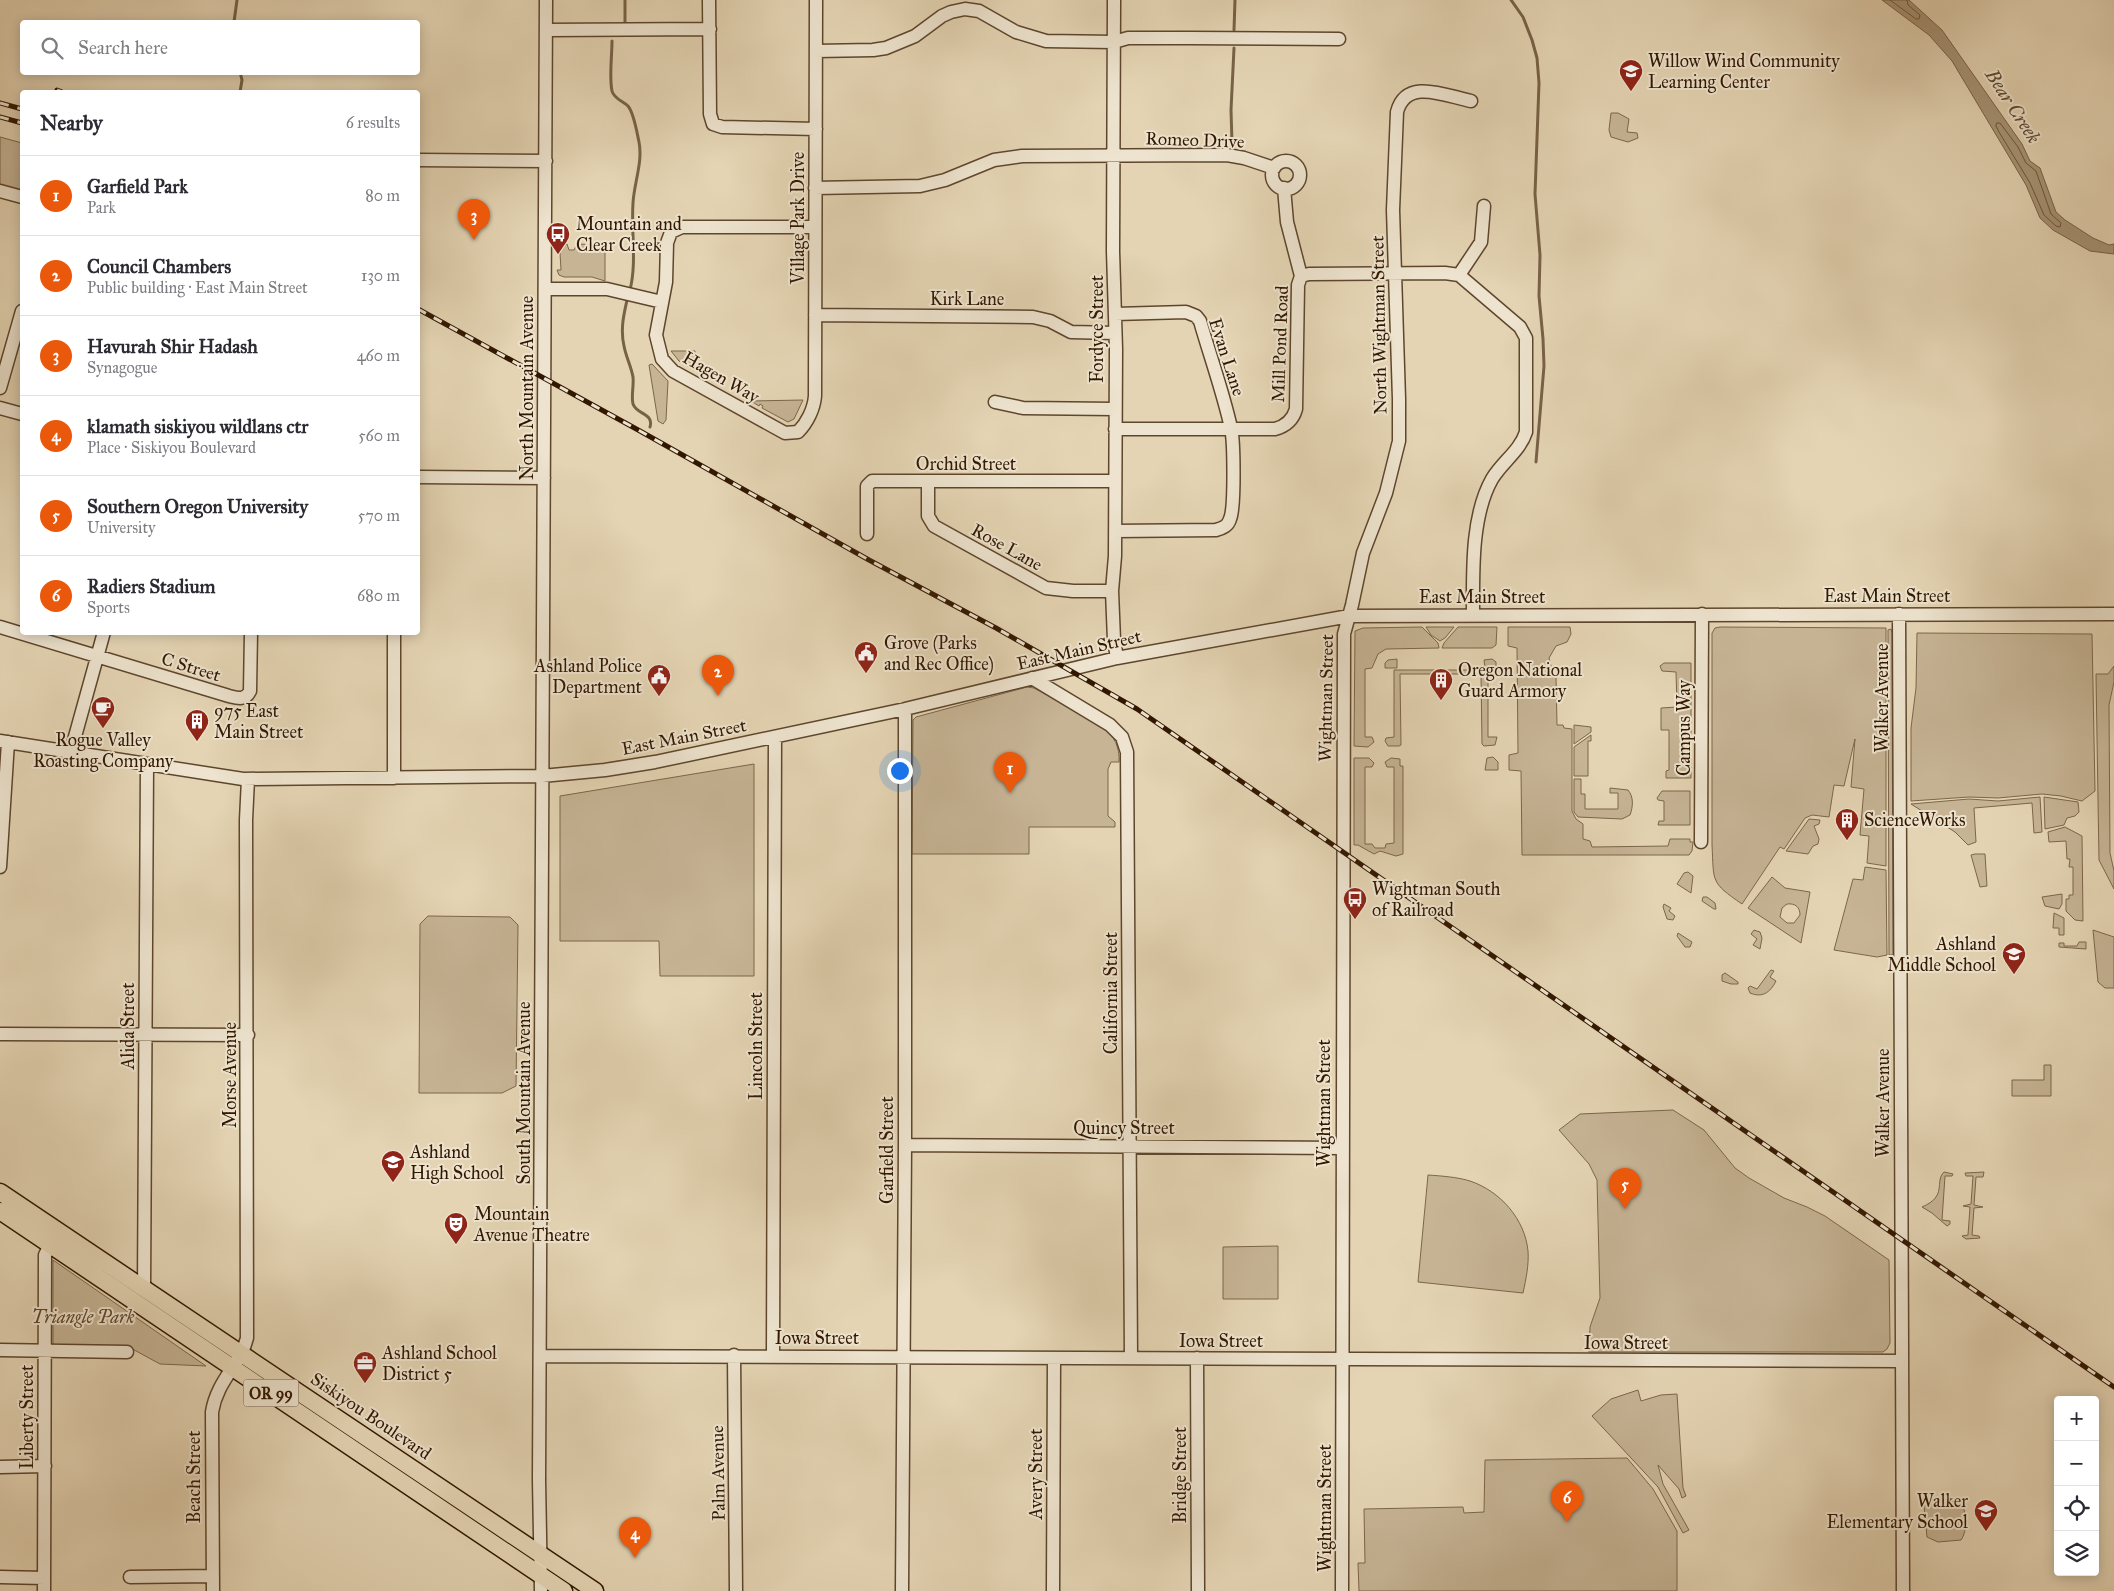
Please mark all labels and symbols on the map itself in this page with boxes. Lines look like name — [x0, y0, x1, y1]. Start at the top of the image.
place label: Willow Wind Community Learning Center — [1648, 50, 1840, 94]
school or university icon: Willow Wind Community Learning Center — [1618, 58, 1644, 92]
water label: Bear Creek — [1980, 64, 2046, 148]
street label: Romeo Drive — [1145, 127, 1245, 153]
street label: Village Park Drive — [787, 152, 810, 285]
pin: 3 — [458, 199, 490, 240]
place label: Mountain and Clear Creek — [576, 213, 682, 256]
bus stop icon: Mountain and Clear Creek — [545, 221, 571, 255]
street label: North Wightman Street — [1366, 235, 1393, 415]
street label: Fordyce Street — [1086, 274, 1108, 383]
street label: Mill Pond Road — [1267, 285, 1293, 403]
street label: Kirk Lane — [930, 288, 1004, 310]
street label: North Mountain Avenue — [516, 296, 538, 480]
street label: Evan Lane — [1204, 315, 1250, 399]
street label: Hagen Way — [678, 346, 764, 409]
street label: Orchid Street — [916, 453, 1017, 475]
street label: Rose Lane — [968, 519, 1046, 575]
street label: East Main Street — [1824, 585, 1951, 607]
street label: East Main Street — [1419, 586, 1546, 608]
street label: East Main Street — [1015, 625, 1144, 675]
place label: Grove (Parks and Rec Office) — [884, 632, 994, 676]
street label: Wightman Street — [1314, 633, 1339, 762]
public building icon: Grove (Parks and Rec Office) — [853, 640, 879, 674]
street label: Walker Avenue — [1871, 643, 1893, 753]
street label: C Street — [159, 648, 224, 687]
place label: Ashland Police Department — [533, 655, 643, 698]
pin: 2 — [702, 655, 734, 696]
place label: Oregon National Guard Armory — [1458, 659, 1582, 702]
public building icon: Ashland Police Department — [646, 663, 672, 697]
building icon: Oregon National Guard Armory — [1428, 667, 1454, 701]
street label: Campus Way — [1673, 679, 1695, 776]
cafe icon: Rogue Valley Roasting Company — [90, 695, 116, 729]
place label: 975 East Main Street — [214, 700, 304, 743]
building icon: 975 East Main Street — [184, 708, 210, 742]
street label: East Main Street — [620, 714, 749, 760]
place label: Rogue Valley Roasting Company — [33, 729, 174, 773]
pin: 1 — [994, 752, 1026, 793]
your location — [887, 758, 913, 784]
building icon: ScienceWorks — [1834, 807, 1860, 841]
place label: ScienceWorks — [1864, 809, 1966, 831]
place label: Wightman South of Railroad — [1372, 878, 1501, 921]
bus stop icon: Wightman South of Railroad — [1342, 886, 1368, 920]
street label: California Street — [1100, 931, 1122, 1054]
place label: Ashland Middle School — [1887, 933, 1996, 976]
school or university icon: Ashland Middle School — [2001, 941, 2027, 975]
street label: Alida Street — [117, 982, 139, 1071]
street label: Lincoln Street — [745, 991, 767, 1100]
street label: South Mountain Avenue — [513, 1002, 535, 1184]
street label: Morse Avenue — [219, 1022, 241, 1128]
street label: Wightman Street — [1313, 1038, 1336, 1167]
street label: Walker Avenue — [1872, 1048, 1894, 1158]
street label: Garfield Street — [876, 1095, 898, 1204]
street label: Quincy Street — [1073, 1117, 1175, 1139]
place label: Ashland High School — [409, 1141, 504, 1185]
school or university icon: Ashland High School — [380, 1149, 406, 1183]
pin: 5 — [1609, 1168, 1641, 1209]
place label: Mountain Avenue Theatre — [473, 1203, 590, 1246]
theatre icon: Mountain Avenue Theatre — [443, 1211, 469, 1245]
park label: Triangle Park — [31, 1306, 135, 1328]
street label: Iowa Street — [775, 1327, 860, 1349]
street label: Iowa Street — [1179, 1330, 1264, 1352]
street label: Iowa Street — [1584, 1332, 1669, 1354]
place label: Ashland School District 5 — [381, 1342, 497, 1385]
office icon: Ashland School District 5 — [352, 1350, 378, 1384]
street label: Liberty Street — [16, 1364, 38, 1469]
street label: Siskiyou Boulevard — [307, 1368, 435, 1464]
road number: OR 99 — [244, 1380, 298, 1406]
street label: Palm Avenue — [706, 1425, 730, 1521]
street label: Bridge Street — [1169, 1426, 1192, 1523]
street label: Avery Street — [1025, 1428, 1047, 1521]
street label: Beach Street — [183, 1430, 205, 1524]
street label: Wightman Street — [1314, 1443, 1337, 1572]
pin: 6 — [1551, 1481, 1583, 1522]
place label: Walker Elementary School — [1826, 1490, 1968, 1533]
school or university icon: Walker Elementary School — [1973, 1498, 1999, 1532]
pin: 4 — [619, 1517, 651, 1558]

